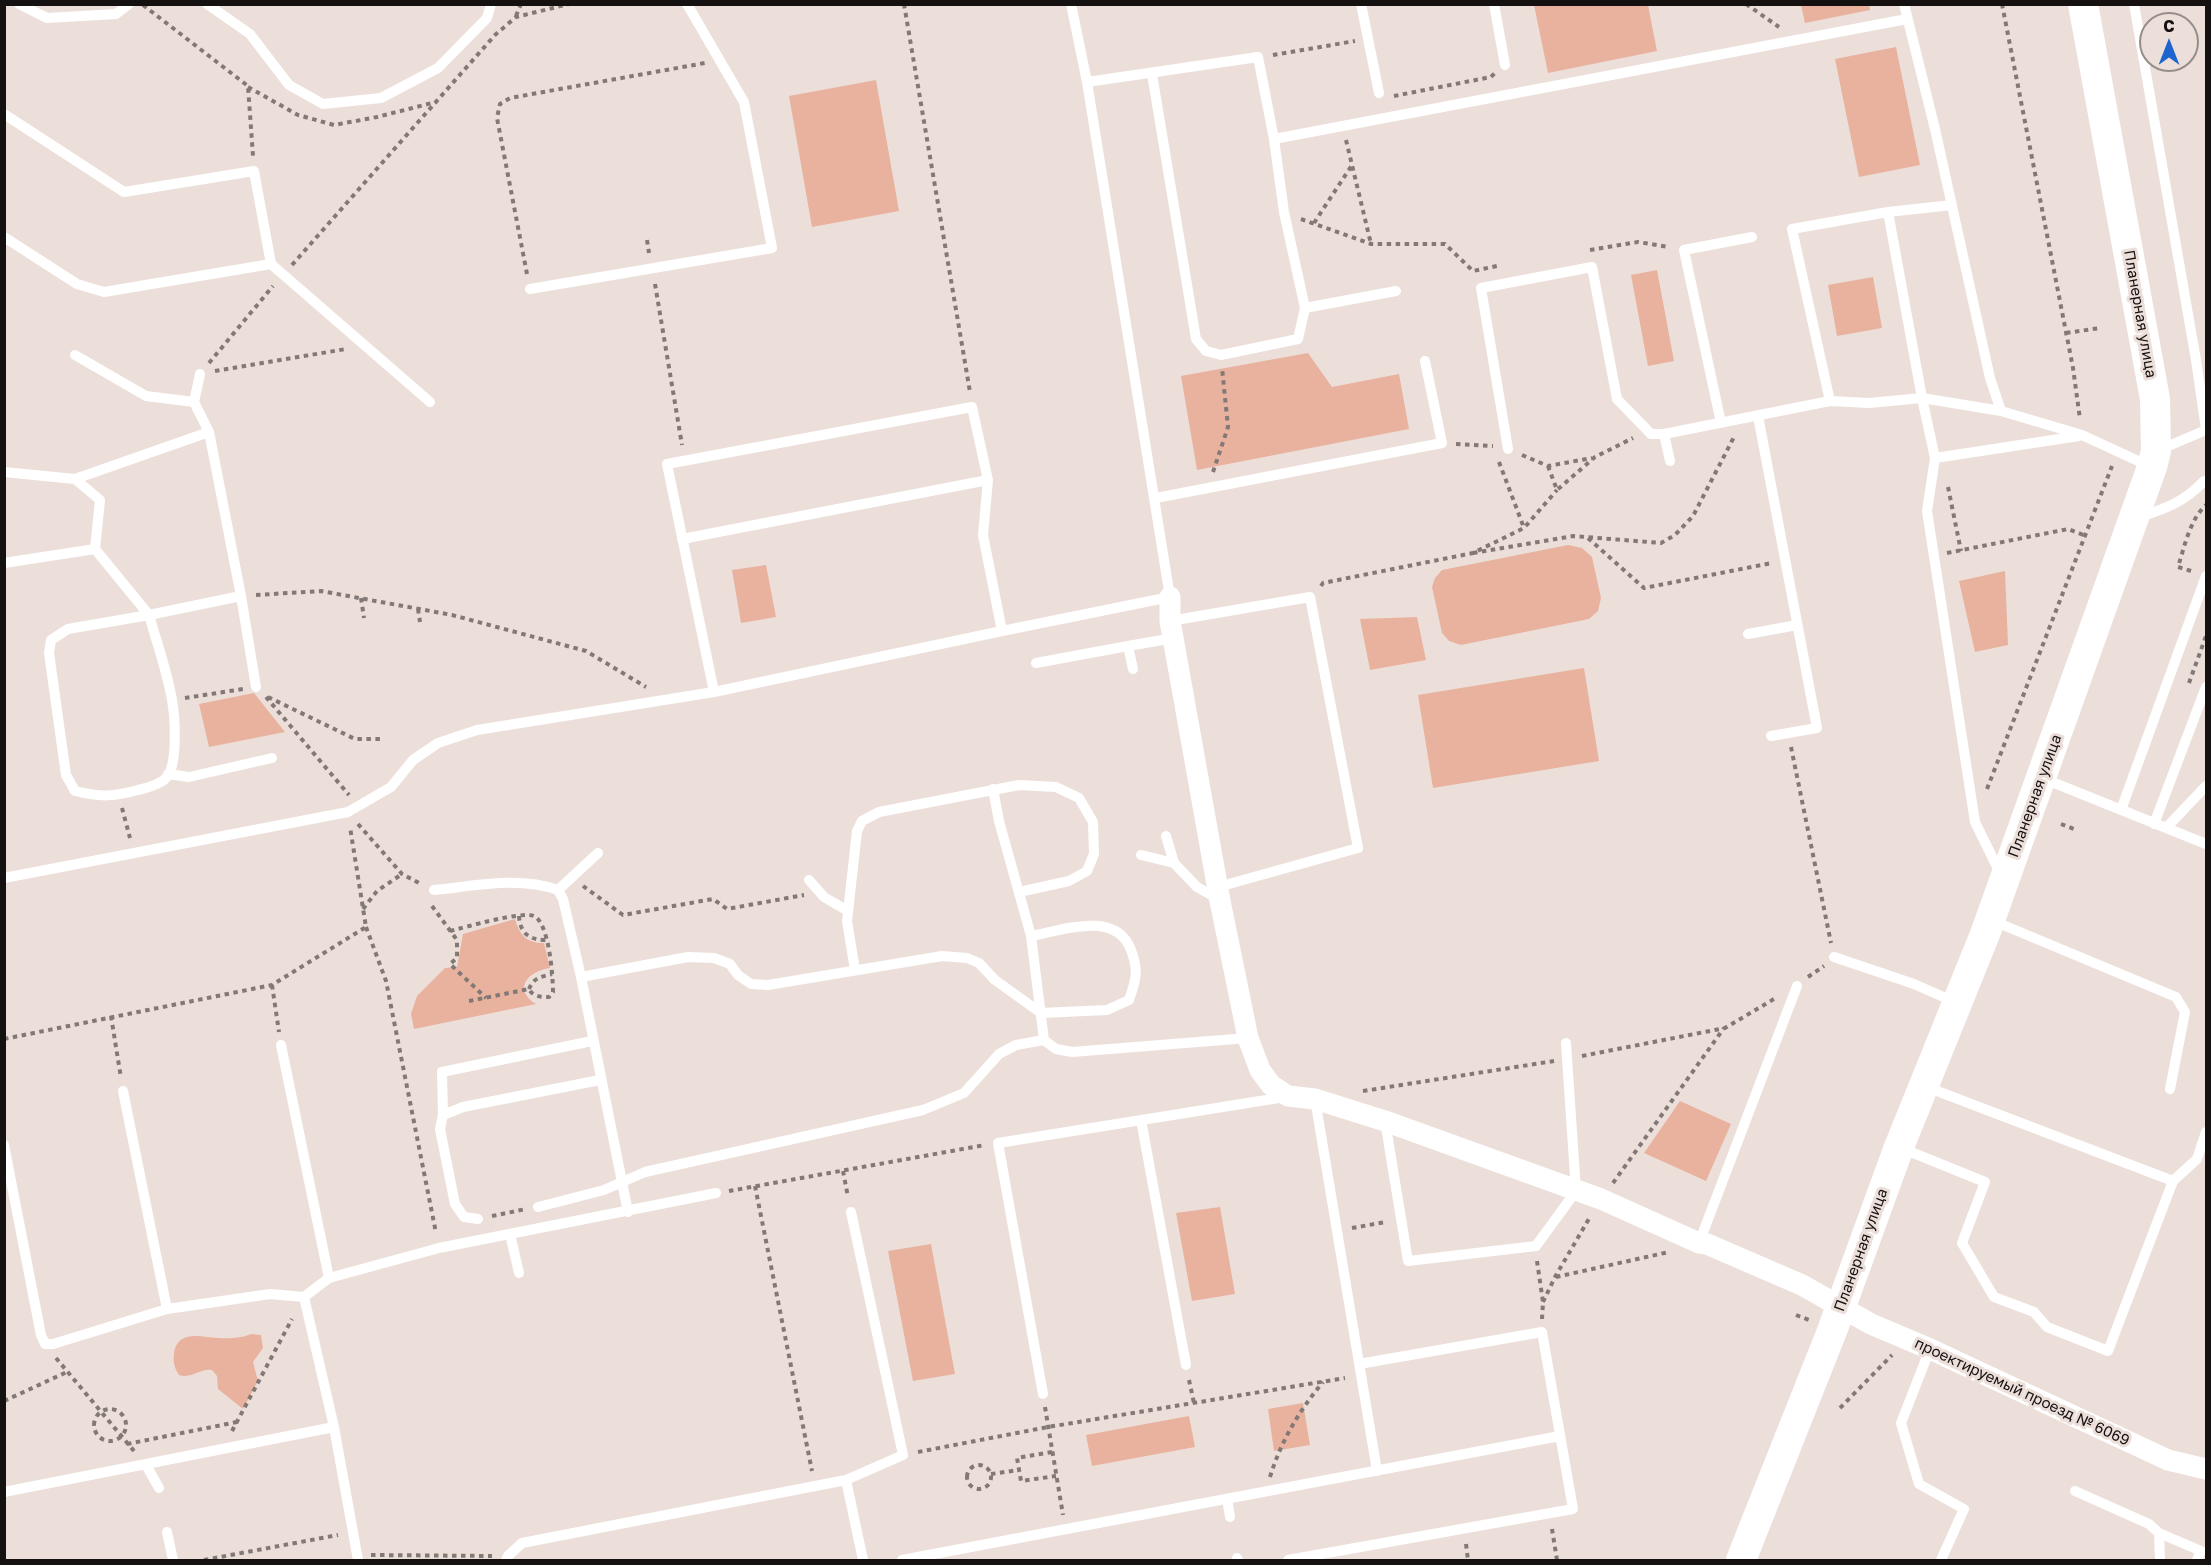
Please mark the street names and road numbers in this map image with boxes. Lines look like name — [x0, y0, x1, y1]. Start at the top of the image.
street label: Планерная улица — [2120, 249, 2160, 379]
street label: Планерная улица — [2004, 732, 2066, 860]
street label: Планерная улица — [1830, 1186, 1892, 1314]
street label: проектируемый проезд № 6069 — [1912, 1334, 2132, 1450]

